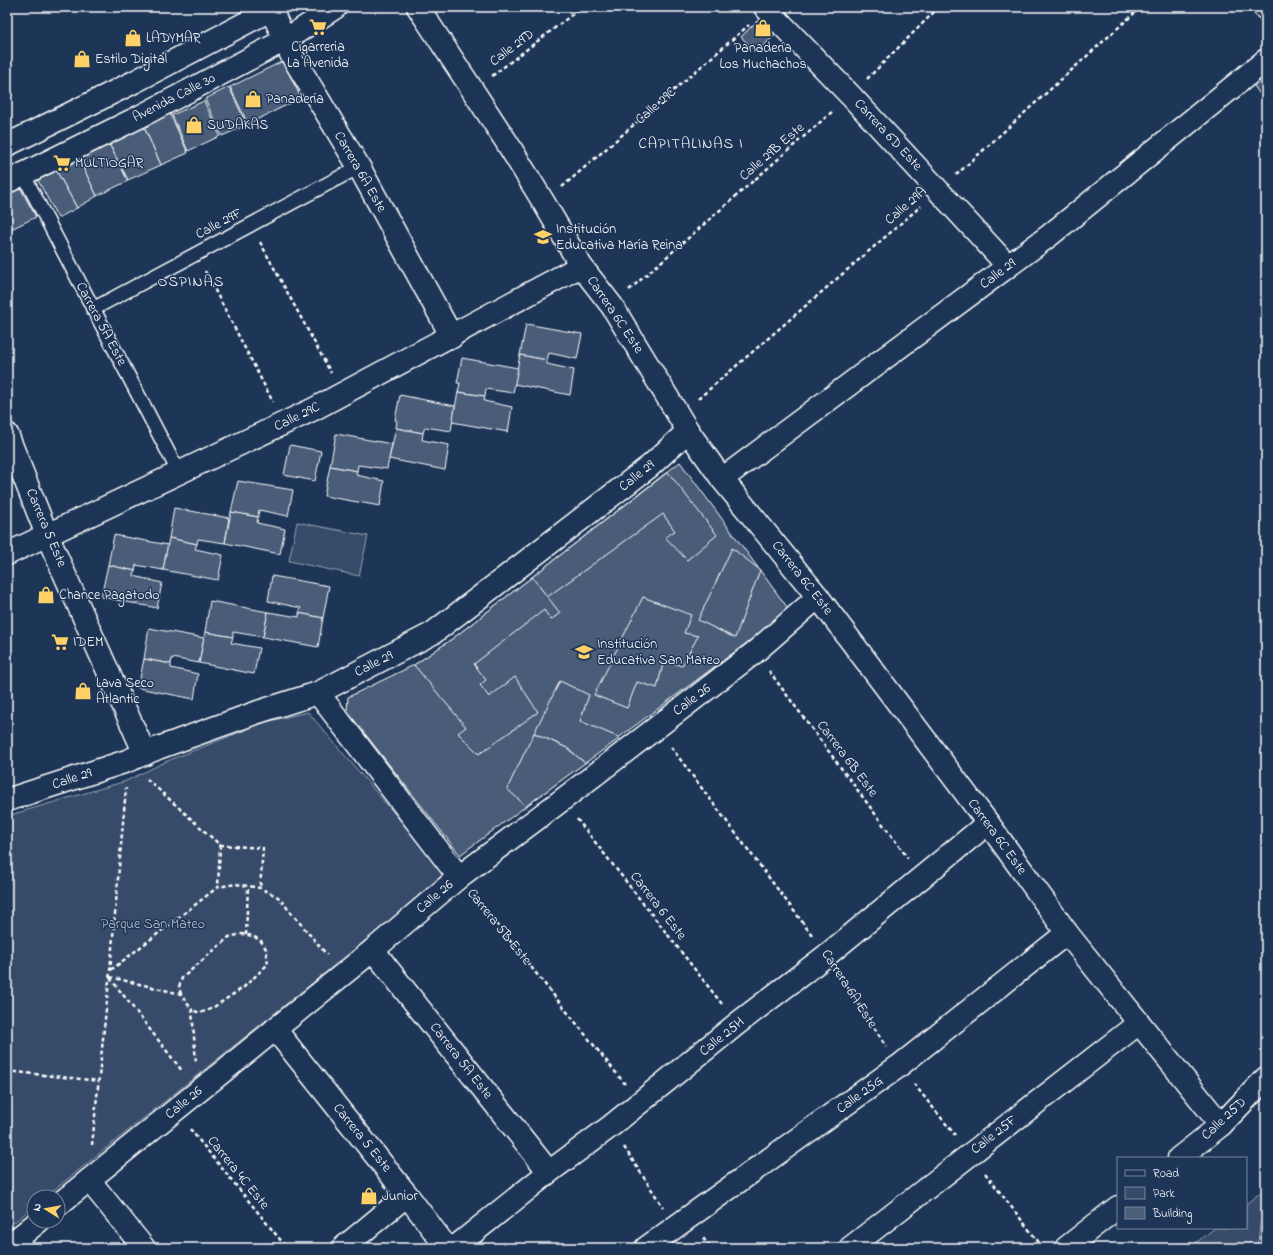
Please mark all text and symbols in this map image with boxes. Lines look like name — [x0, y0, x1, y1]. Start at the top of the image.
supermarket icon: Cigarreria La Avenida — [308, 17, 328, 37]
shop icon: Panadería Los Muchachos — [753, 18, 773, 38]
street label: Calle 29D — [485, 24, 539, 72]
shop icon: LADYMAR — [123, 28, 143, 48]
place label: LADYMAR — [146, 28, 201, 49]
place label: Cigarreria La Avenida — [287, 37, 349, 74]
place label: Panadería Los Muchachos — [719, 38, 807, 75]
shop icon: Estilo Digital — [72, 49, 92, 69]
place label: Estilo Digital — [95, 49, 167, 71]
street label: Avenida Calle 30 — [129, 68, 219, 128]
street label: Calle 29C — [631, 82, 681, 130]
shop icon: Panadería — [243, 89, 263, 109]
place label: Panadería — [266, 89, 324, 110]
street label: Carrera 6D Este — [849, 94, 928, 176]
shop icon: SUDAKAS — [184, 115, 204, 135]
place label: SUDAKAS — [207, 115, 268, 136]
street label: Calle 29B Este — [735, 117, 810, 186]
street label: Carrera 6A Este — [328, 128, 392, 217]
district label: CAPITALINAS I — [639, 133, 743, 155]
supermarket icon: MULTIOGAR — [52, 153, 72, 173]
place label: MULTIOGAR — [75, 153, 143, 174]
street label: Calle 29A — [880, 182, 932, 230]
street label: Calle 29F — [192, 203, 246, 245]
place label: Institución Educativa María Reina — [556, 219, 683, 256]
school or university icon: Institución Educativa María Reina — [533, 227, 553, 247]
street label: Calle 29 — [975, 253, 1021, 295]
district label: OSPINAS — [158, 271, 224, 293]
street label: Carrera 6C Este — [581, 272, 649, 359]
street label: Carrera 5A Este — [70, 278, 132, 370]
street label: Calle 29C — [271, 397, 324, 437]
street label: Calle 29 — [614, 454, 660, 497]
street label: Carrera 5 Este — [20, 485, 72, 571]
street label: Carrera 6C Este — [766, 536, 838, 620]
shop icon: Chance Pagatodo — [36, 585, 56, 605]
place label: Chance Pagatodo — [59, 585, 160, 607]
supermarket icon: IDEM — [50, 632, 70, 652]
place label: IDEM — [73, 632, 104, 653]
place label: Institución Educativa San Mateo — [597, 634, 720, 671]
school or university icon: Institución Educativa San Mateo — [574, 642, 594, 662]
street label: Calle 29 — [351, 645, 398, 683]
place label: Lava Seco Atlantic — [96, 673, 154, 710]
street label: Calle 26 — [669, 679, 715, 721]
shop icon: Lava Seco Atlantic — [73, 681, 93, 701]
street label: Carrera 6B Este — [811, 716, 883, 802]
street label: Calle 29 — [49, 762, 95, 795]
street label: Carrera 6C Este — [962, 795, 1032, 880]
street label: Carrera 6 Este — [625, 867, 692, 945]
street label: Calle 26 — [412, 875, 458, 919]
street label: Carrera 5B Este — [462, 884, 537, 970]
park label: Parque San Mateo — [101, 914, 205, 935]
street label: Carrera 6A Este — [816, 945, 883, 1033]
street label: Calle 25H — [695, 1012, 749, 1062]
street label: Carrera 5A Este — [424, 1018, 498, 1104]
street label: Calle 25G — [832, 1071, 888, 1119]
street label: Calle 26 — [161, 1081, 207, 1125]
street label: Calle 25D — [1197, 1093, 1251, 1145]
street label: Carrera 5 Este — [328, 1099, 397, 1178]
street label: Calle 25F — [966, 1110, 1022, 1160]
street label: Carrera 4C Este — [202, 1132, 275, 1215]
legend — [1117, 1157, 1247, 1229]
text: Road — [1153, 1165, 1179, 1183]
text: Park — [1153, 1185, 1175, 1203]
shop icon: Junior — [359, 1186, 379, 1206]
place label: Junior — [382, 1186, 418, 1207]
north arrow — [26, 1189, 66, 1229]
text: N — [29, 1202, 46, 1212]
text: Building — [1152, 1205, 1192, 1224]

